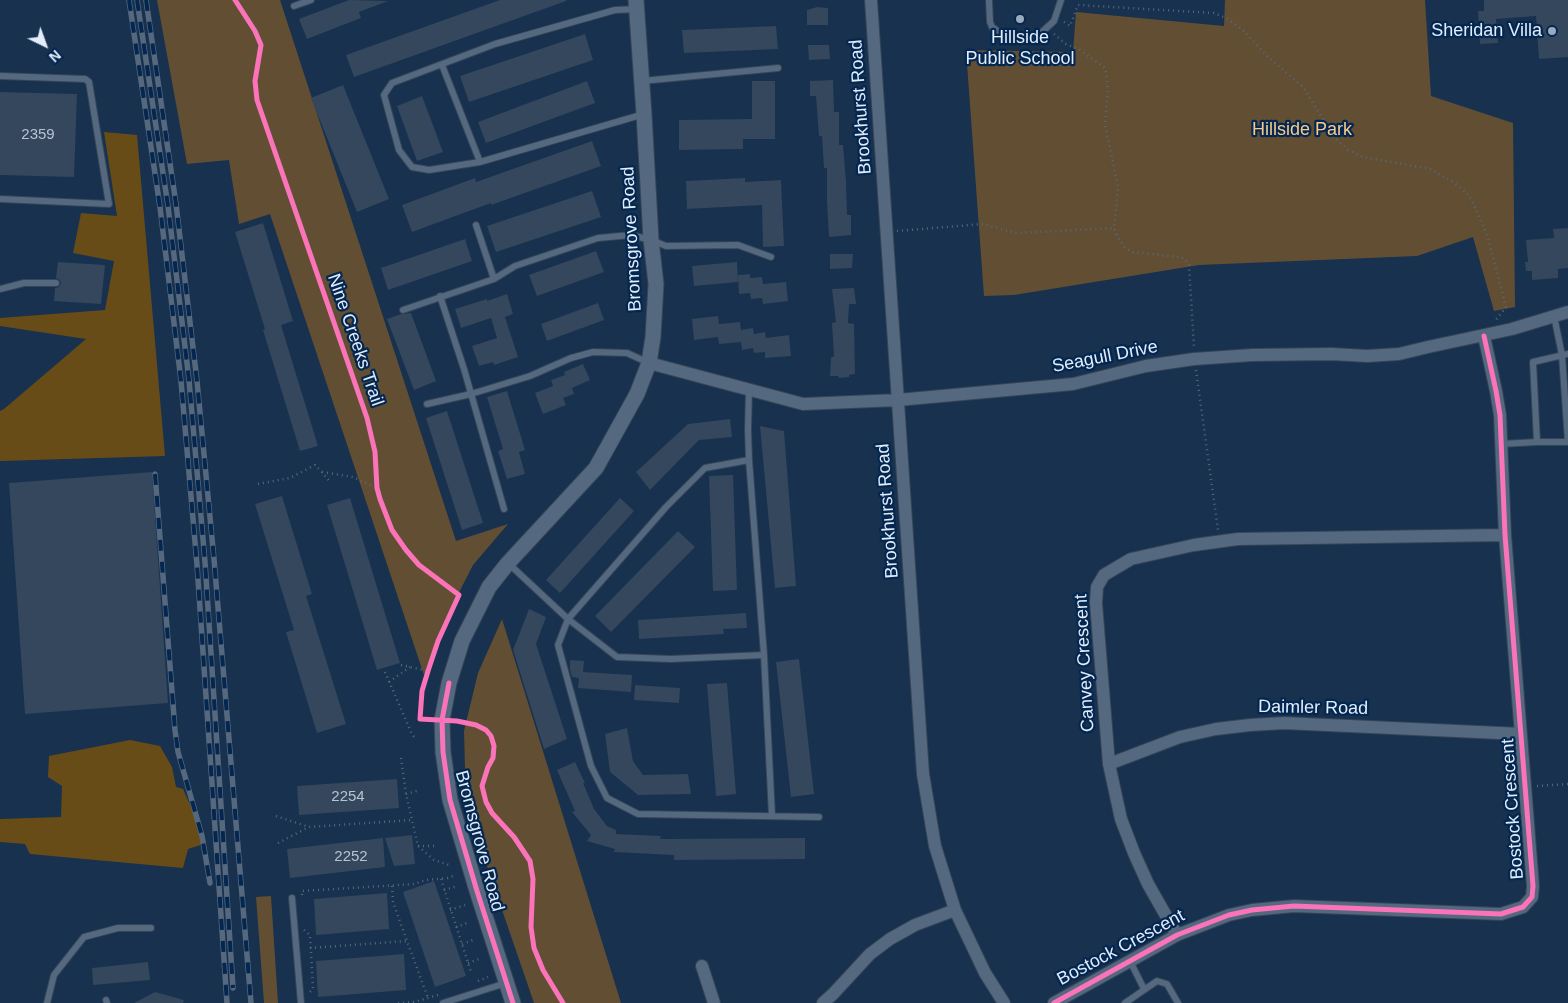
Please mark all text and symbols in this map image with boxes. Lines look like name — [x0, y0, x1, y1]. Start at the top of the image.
marker: Hillside Public School — [1014, 13, 1026, 25]
north arrow — [20, 20, 70, 70]
place label: Sheridan Villa — [1431, 20, 1542, 42]
marker: Sheridan Villa — [1546, 25, 1558, 37]
place label: Hillside Public School — [965, 27, 1075, 70]
street label: Brookhurst Road — [846, 39, 876, 175]
text: N — [46, 47, 64, 65]
park label: Hillside Park — [1252, 119, 1352, 141]
house number: 2359 — [21, 126, 55, 144]
street label: Bromsgrove Road — [617, 166, 647, 312]
street label: Nine Creeks Trail — [322, 271, 388, 409]
street label: Seagull Drive — [1050, 336, 1160, 378]
street label: Brookhurst Road — [873, 443, 903, 579]
street label: Canvey Crescent — [1071, 594, 1099, 732]
street label: Daimler Road — [1258, 696, 1368, 720]
street label: Bostock Crescent — [1497, 738, 1529, 880]
street label: Bromsgrove Road — [450, 768, 508, 914]
house number: 2254 — [331, 788, 365, 806]
house number: 2252 — [334, 848, 368, 866]
street label: Bostock Crescent — [1054, 905, 1188, 991]

